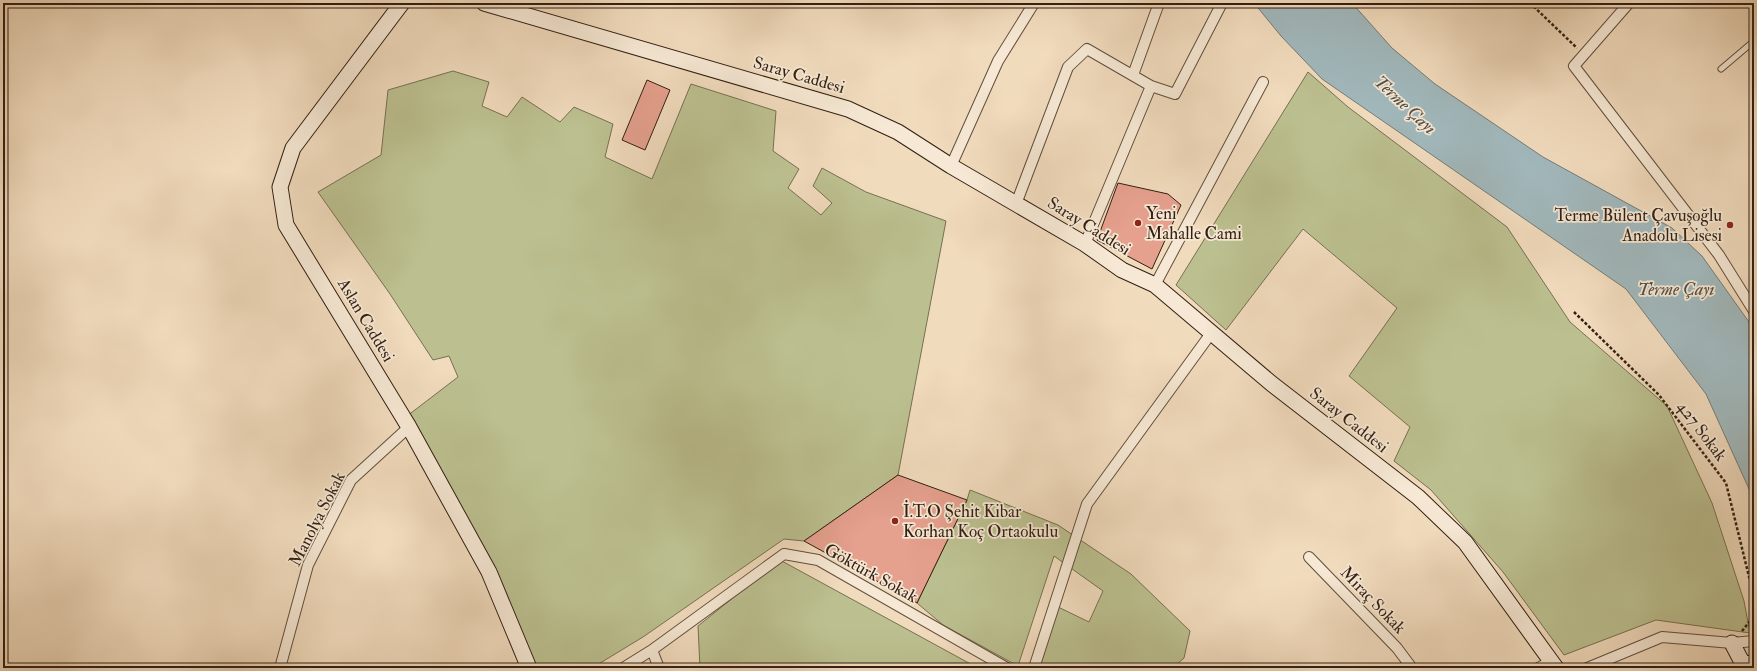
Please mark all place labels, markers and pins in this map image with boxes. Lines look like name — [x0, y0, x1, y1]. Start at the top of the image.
place label: Yeni Mahalle Cami — [1146, 203, 1242, 244]
place label: Terme Bülent Çavuşoğlu Anadolu Lisesi — [1554, 205, 1722, 246]
marker: Yeni Mahalle Cami — [1133, 218, 1143, 228]
marker: Terme Bülent Çavuşoğlu Anadolu Lisesi — [1725, 220, 1735, 230]
place label: İ.T.O Şehit Kibar Korhan Koç Ortaokulu — [903, 500, 1058, 542]
marker: İ.T.O Şehit Kibar Korhan Koç Ortaokulu — [890, 516, 900, 526]

